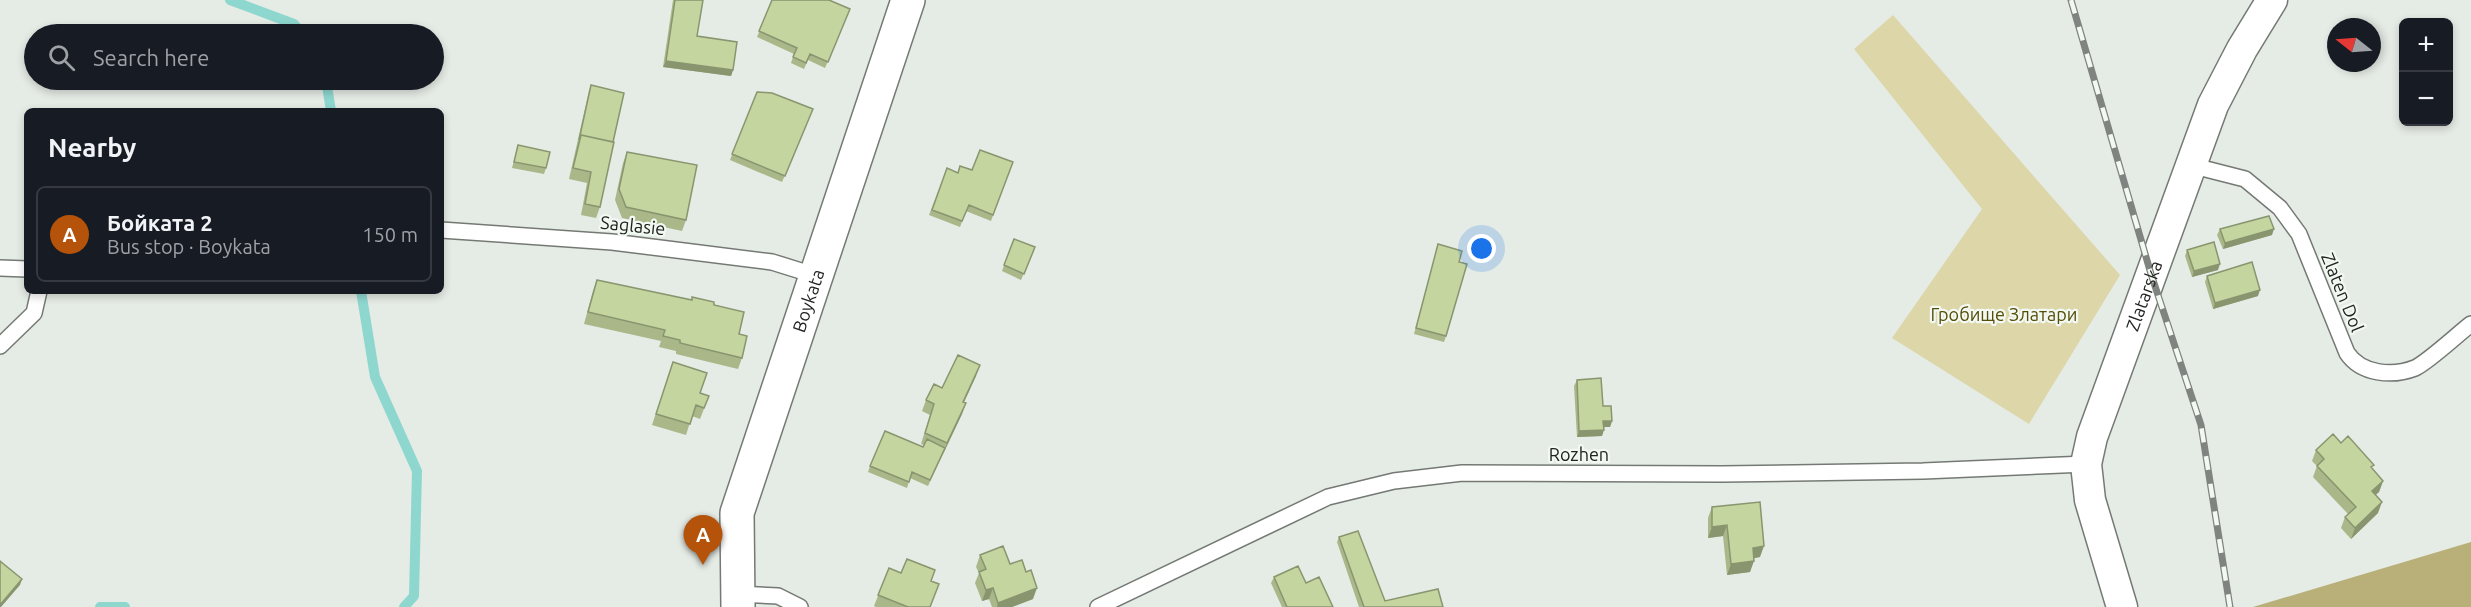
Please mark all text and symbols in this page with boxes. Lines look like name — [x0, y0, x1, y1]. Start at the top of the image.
north arrow — [2327, 18, 2381, 72]
map controls — [2399, 18, 2453, 126]
button: + — [2399, 18, 2453, 72]
search box — [24, 24, 444, 90]
icon: search — [45, 41, 78, 74]
text: Search here — [93, 45, 209, 70]
button: − — [2399, 72, 2453, 126]
text: Nearby — [48, 133, 136, 162]
text: Бойката 2 — [107, 210, 213, 235]
street label: Saglasie — [600, 212, 666, 238]
text: A — [62, 223, 77, 246]
text: 150 m — [362, 223, 418, 246]
your location — [1467, 234, 1496, 263]
text: Bus stop · Boykata — [107, 235, 271, 258]
street label: Zlaten Dol — [2318, 250, 2368, 335]
street label: Zlatarska — [2122, 258, 2165, 334]
street label: Boykata — [788, 266, 828, 335]
park label: Гробище Златари — [1931, 304, 2077, 324]
street label: Rozhen — [1549, 444, 1609, 464]
pin: A — [684, 516, 722, 565]

